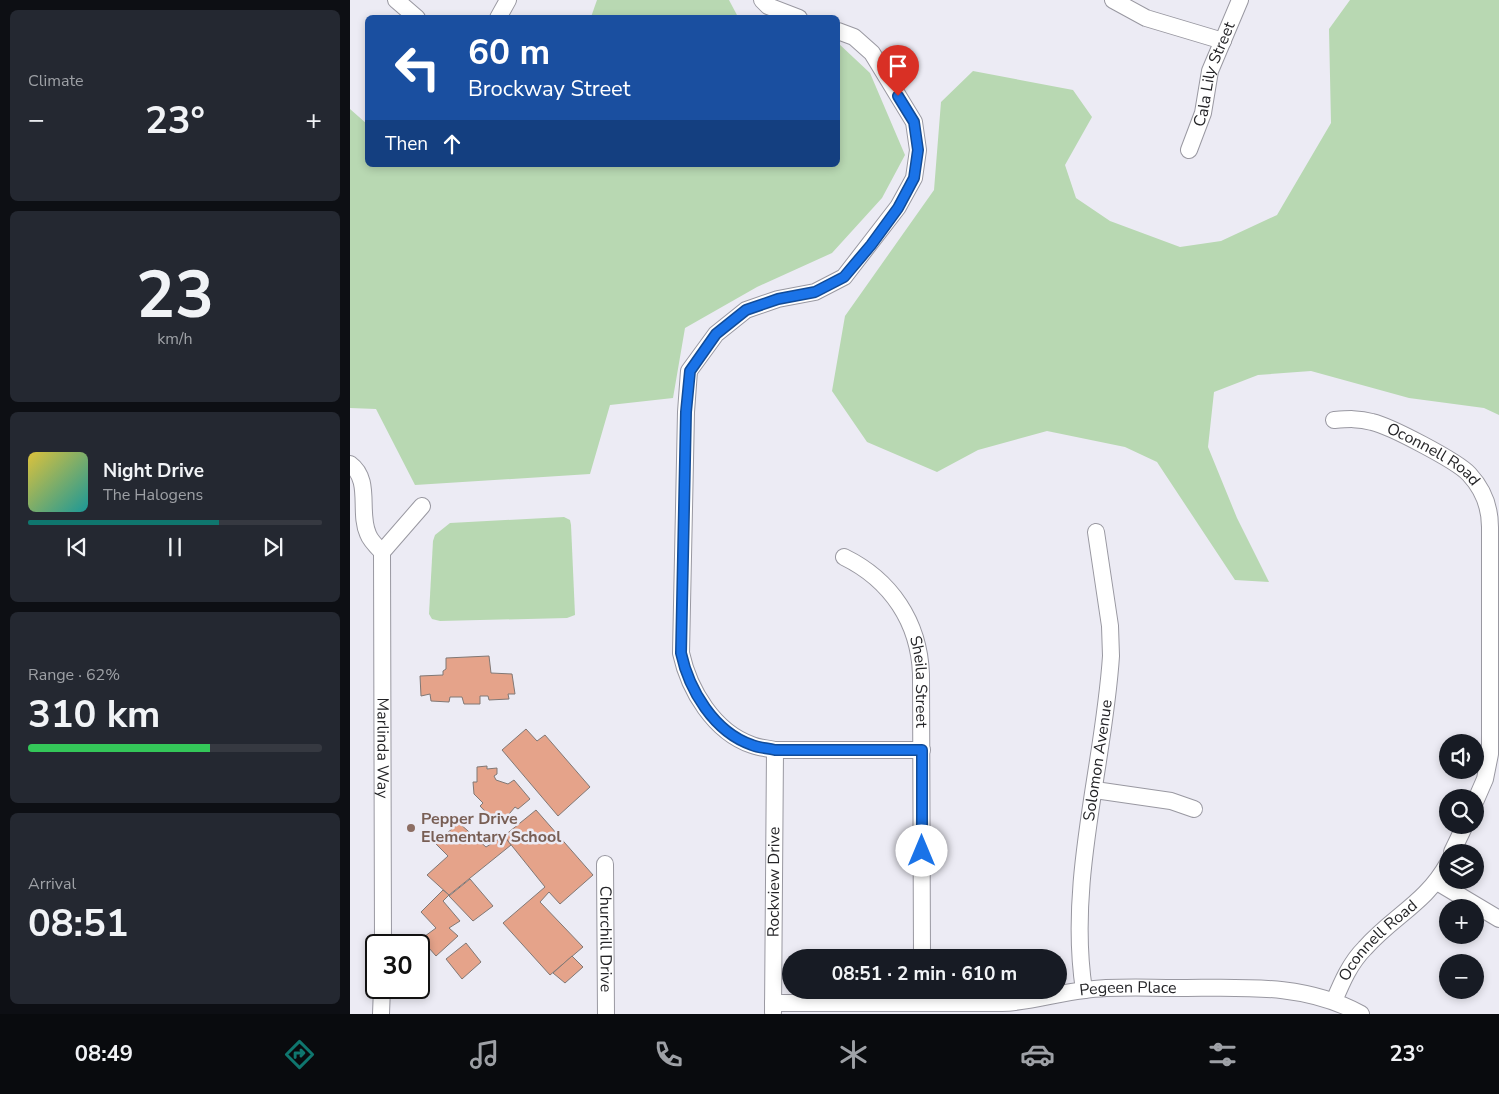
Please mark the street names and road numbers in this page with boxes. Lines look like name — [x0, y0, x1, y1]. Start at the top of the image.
street label: Cala Lily Street — [1188, 18, 1241, 130]
street label: Oconnell Road — [1383, 418, 1485, 490]
street label: Sheila Street — [904, 633, 932, 728]
street label: Marlinda Way — [371, 698, 394, 799]
street label: Solomon Avenue — [1078, 698, 1118, 823]
street label: Rockview Drive — [763, 827, 785, 937]
street label: Churchill Drive — [594, 886, 617, 992]
street label: Oconnell Road — [1333, 895, 1422, 985]
street label: Pegeen Place — [1078, 976, 1176, 1002]

